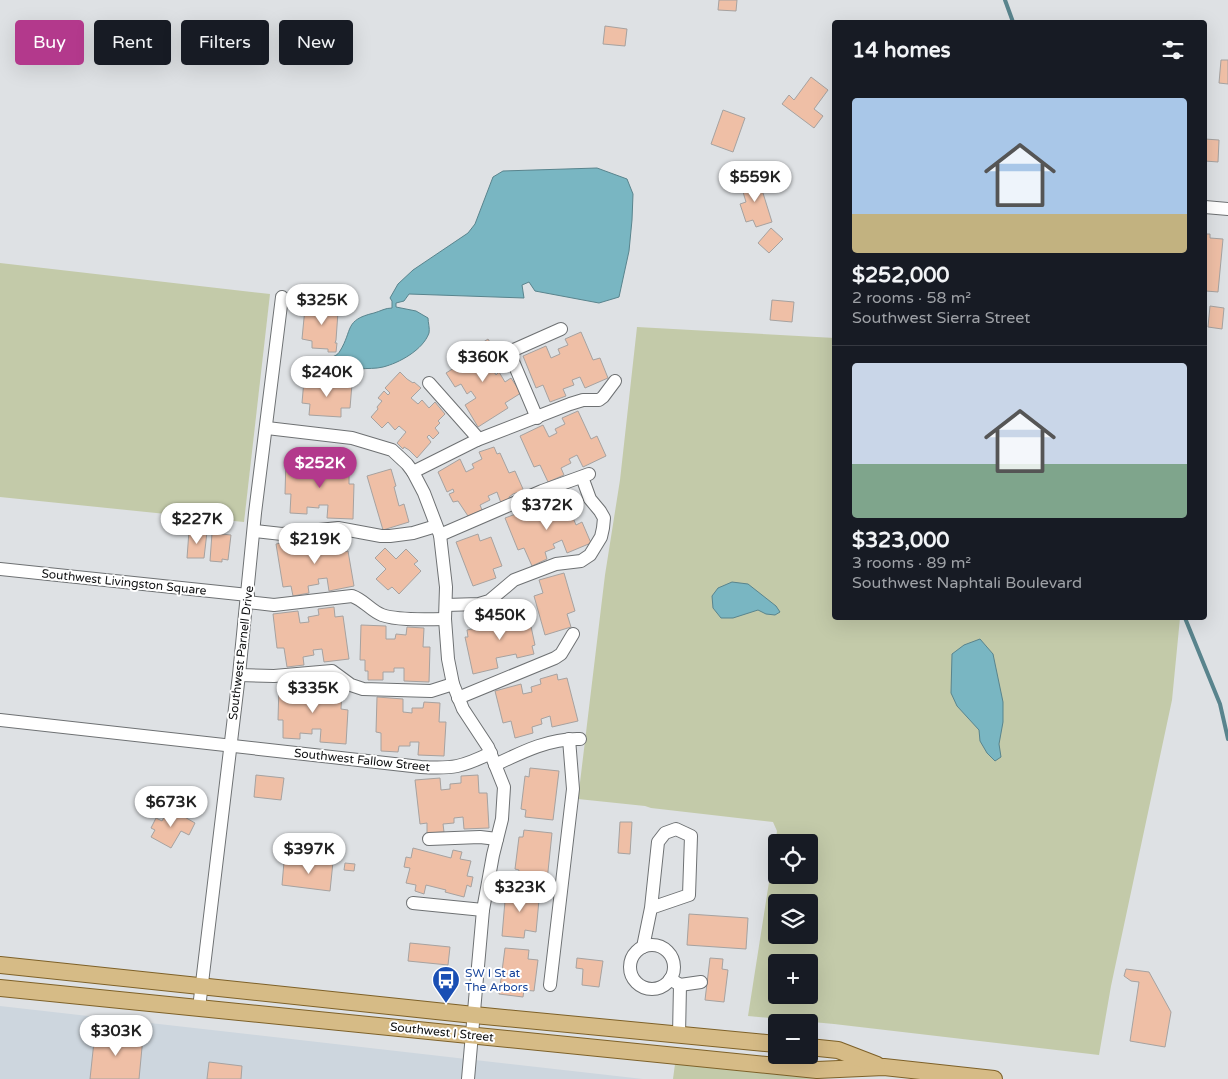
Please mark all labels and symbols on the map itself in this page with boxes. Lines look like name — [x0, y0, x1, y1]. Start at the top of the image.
pin: $559K — [720, 160, 790, 203]
pin: $325K — [287, 284, 357, 326]
pin: $360K — [448, 340, 518, 383]
pin: $240K — [292, 356, 362, 398]
pin: $252K — [285, 446, 355, 489]
pin: $372K — [512, 488, 582, 531]
pin: $227K — [162, 502, 232, 545]
pin: $219K — [280, 522, 350, 565]
street label: Southwest Livingston Square — [41, 566, 207, 598]
street label: Southwest Parnell Drive — [226, 585, 256, 721]
pin: $450K — [465, 598, 535, 641]
pin: $335K — [278, 672, 348, 714]
street label: Southwest Fallow Street — [293, 746, 431, 774]
pin: $673K — [136, 786, 206, 828]
pin: $397K — [274, 832, 344, 875]
pin: $323K — [485, 870, 555, 913]
bus stop icon: SW I St at The Arbors — [431, 965, 461, 1004]
place label: SW I St at The Arbors — [465, 966, 528, 994]
pin: $303K — [81, 1014, 151, 1057]
street label: Southwest I Street — [389, 1020, 495, 1044]

